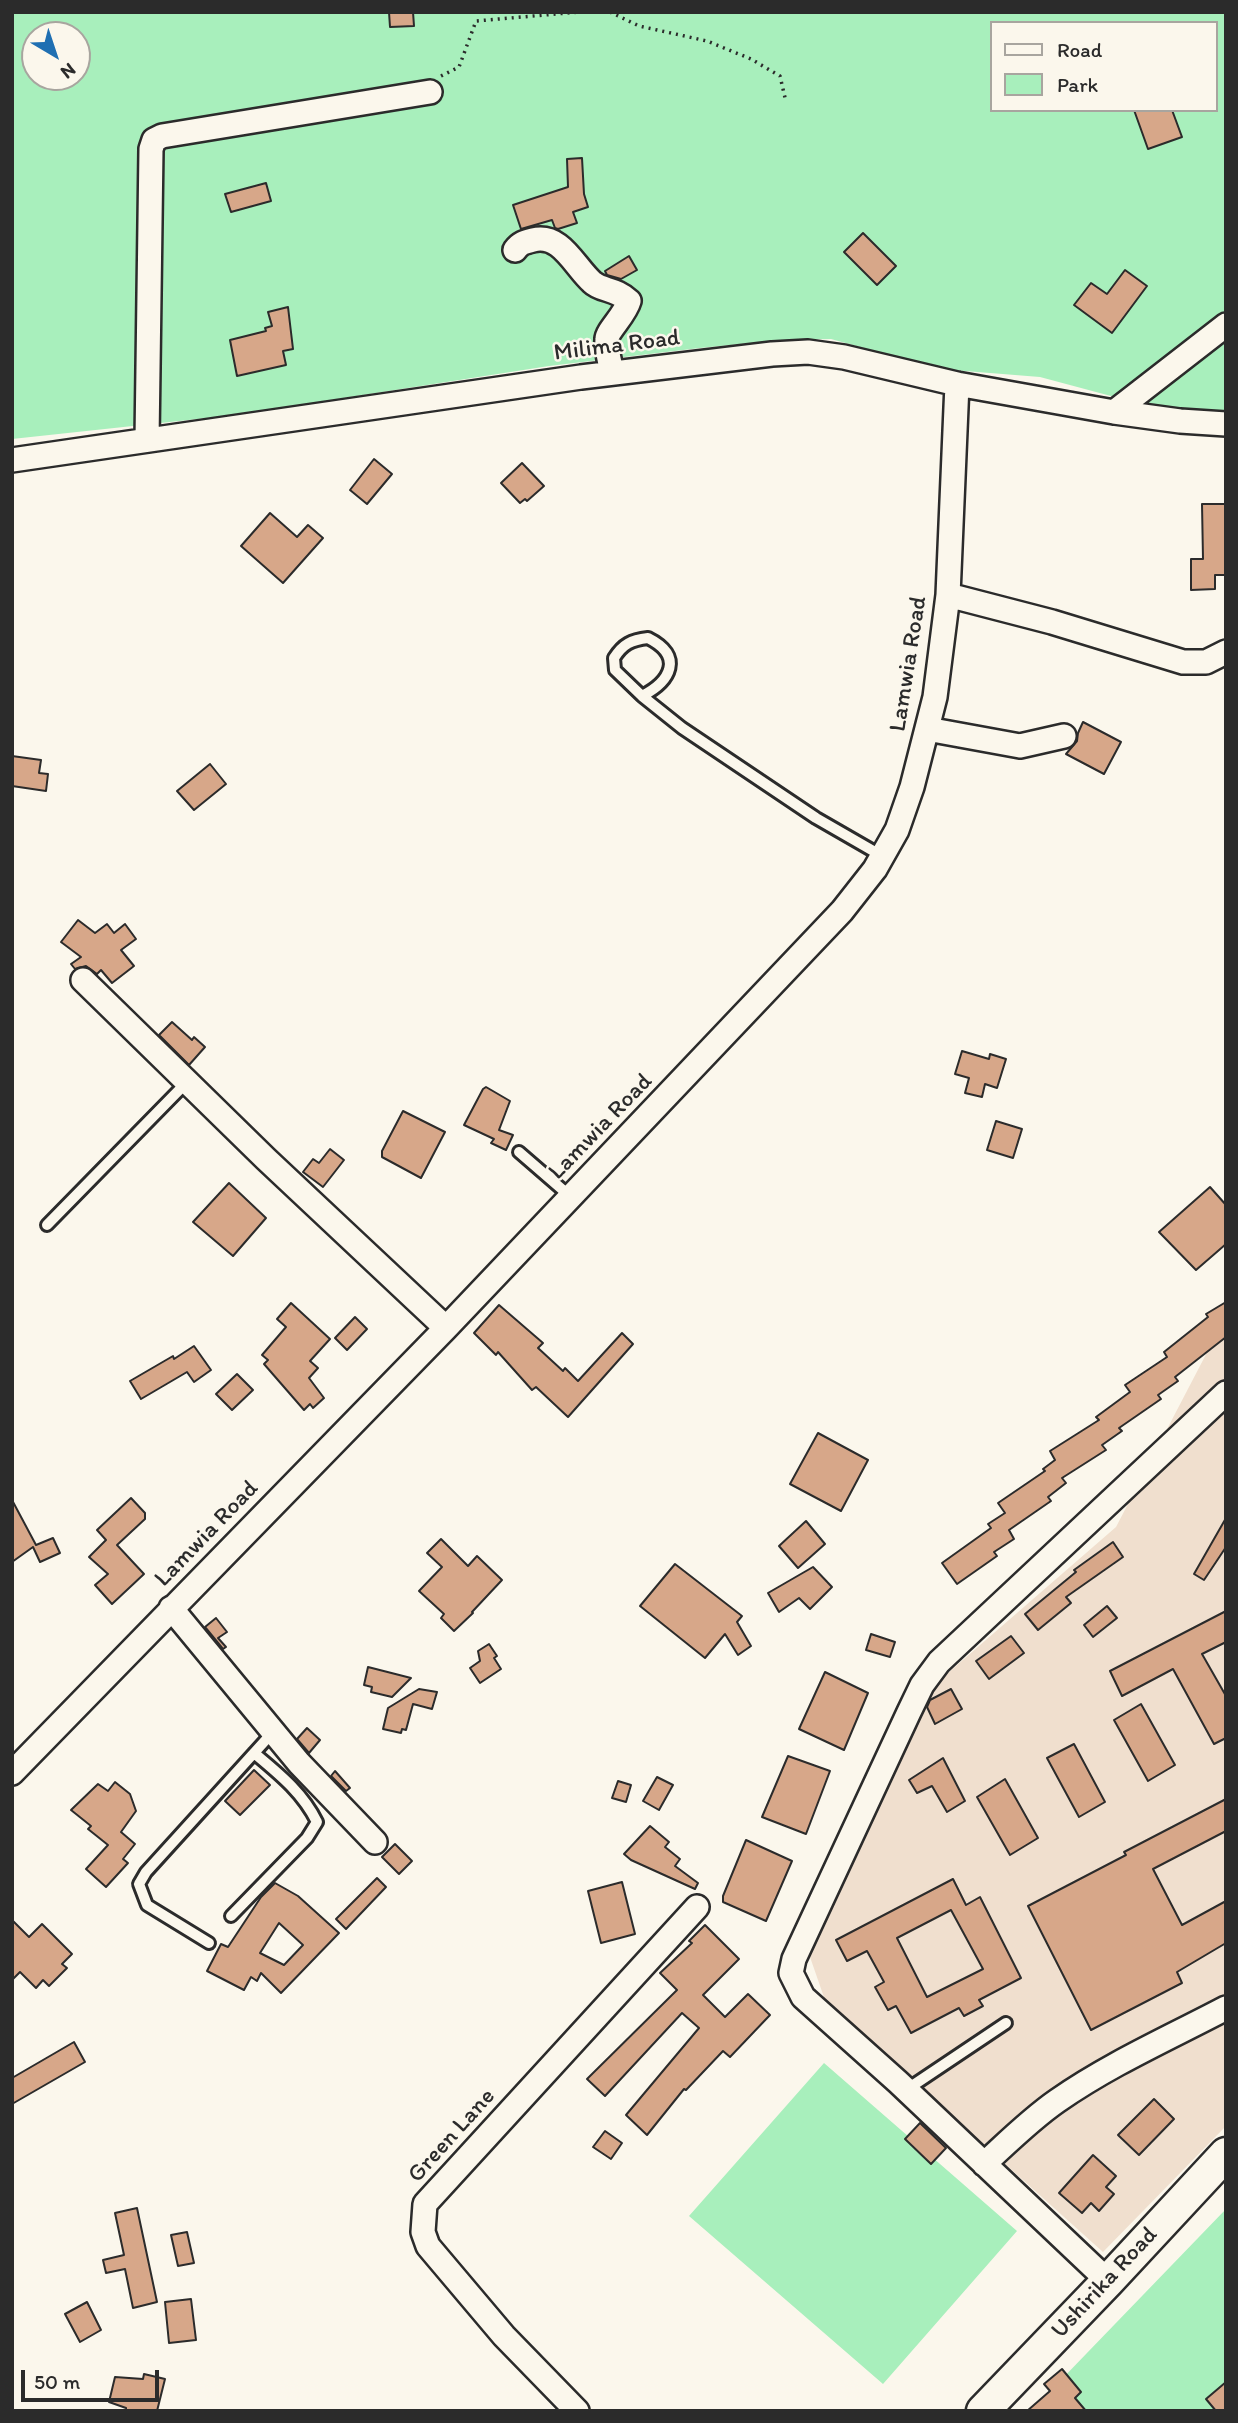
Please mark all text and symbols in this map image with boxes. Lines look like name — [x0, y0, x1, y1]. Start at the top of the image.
north arrow — [21, 21, 91, 91]
legend — [990, 21, 1217, 112]
text: Road — [1057, 37, 1102, 62]
text: N — [56, 58, 80, 84]
text: Park — [1057, 72, 1098, 97]
street label: Milima Road — [552, 324, 682, 368]
street label: Lamwia Road — [884, 594, 934, 734]
street label: Lamwia Road — [543, 1068, 659, 1186]
street label: Lamwia Road — [149, 1475, 265, 1593]
street label: Green Lane — [402, 2083, 502, 2189]
street label: Ushirika Road — [1046, 2221, 1164, 2345]
scale bar — [24, 2356, 163, 2400]
text: 50 m — [34, 2369, 80, 2394]

